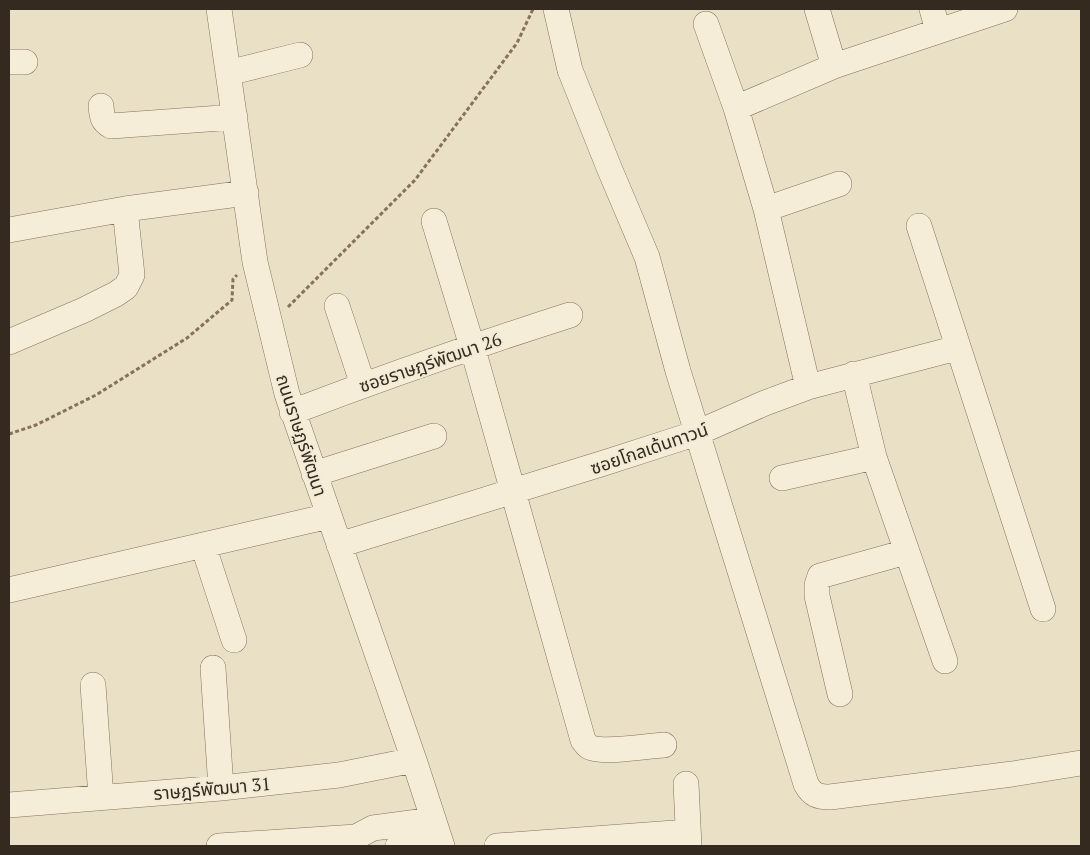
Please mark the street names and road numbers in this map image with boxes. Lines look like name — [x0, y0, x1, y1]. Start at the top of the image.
street label: ซอยราษฎร์พัฒนา 26 — [356, 326, 505, 398]
street label: ถนนราษฏร์พัฒนา — [271, 371, 333, 499]
street label: ซอยโกลเด้นทาวน์ — [587, 417, 711, 479]
street label: ราษฎร์พัฒนา 31 — [152, 771, 272, 805]

